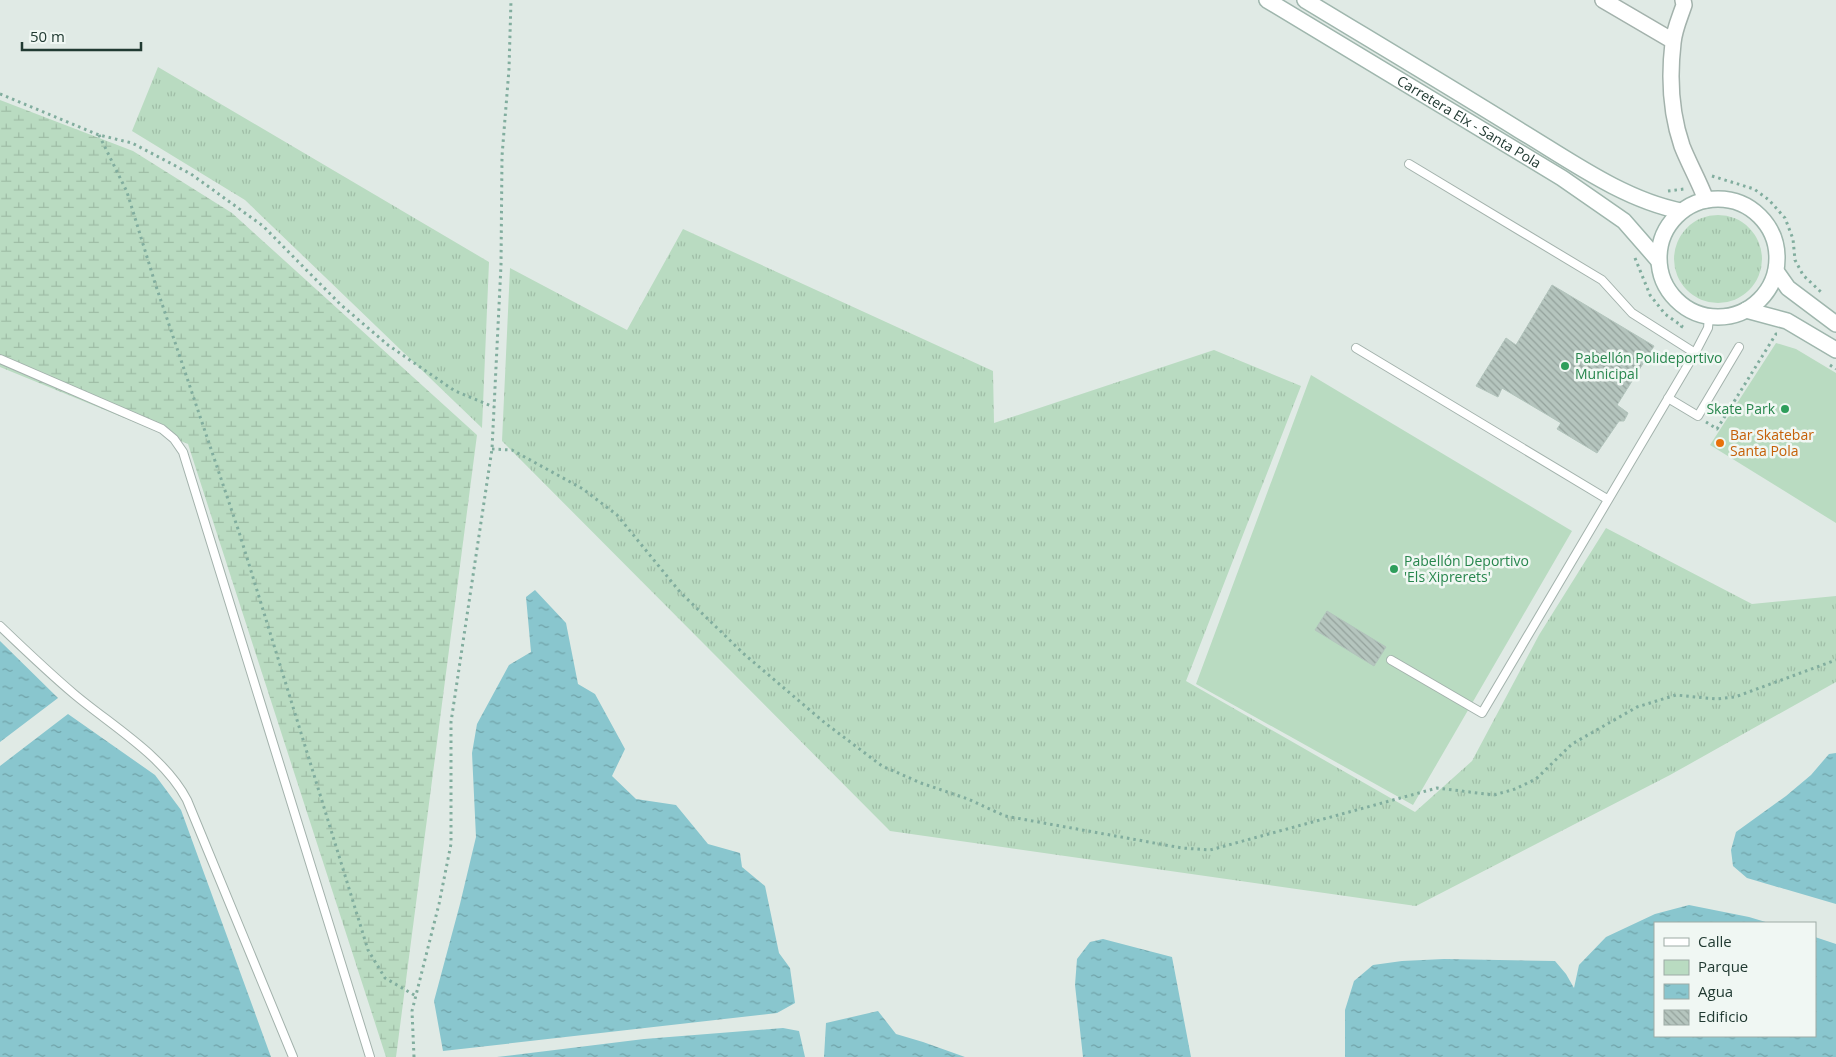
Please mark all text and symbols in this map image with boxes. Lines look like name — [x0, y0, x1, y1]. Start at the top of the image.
scale bar — [22, 20, 141, 52]
text: 50 m — [30, 26, 65, 46]
street label: Carretera Elx - Santa Pola — [1394, 71, 1545, 172]
place label: Pabellón Polideportivo Municipal — [1575, 348, 1722, 383]
marker: Pabellón Polideportivo Municipal — [1559, 360, 1571, 372]
place label: Skate Park — [1706, 399, 1776, 418]
marker: Skate Park — [1779, 403, 1791, 415]
place label: Bar Skatebar Santa Pola — [1730, 425, 1814, 460]
marker: Bar Skatebar Santa Pola — [1714, 437, 1726, 449]
place label: Pabellón Deportivo 'Els Xiprerets' — [1404, 551, 1529, 586]
marker: Pabellón Deportivo 'Els Xiprerets' — [1388, 563, 1400, 575]
legend — [1654, 922, 1816, 1037]
text: Calle — [1698, 931, 1732, 951]
text: Parque — [1698, 956, 1748, 976]
text: Agua — [1698, 981, 1733, 1001]
text: Edificio — [1698, 1006, 1748, 1026]

